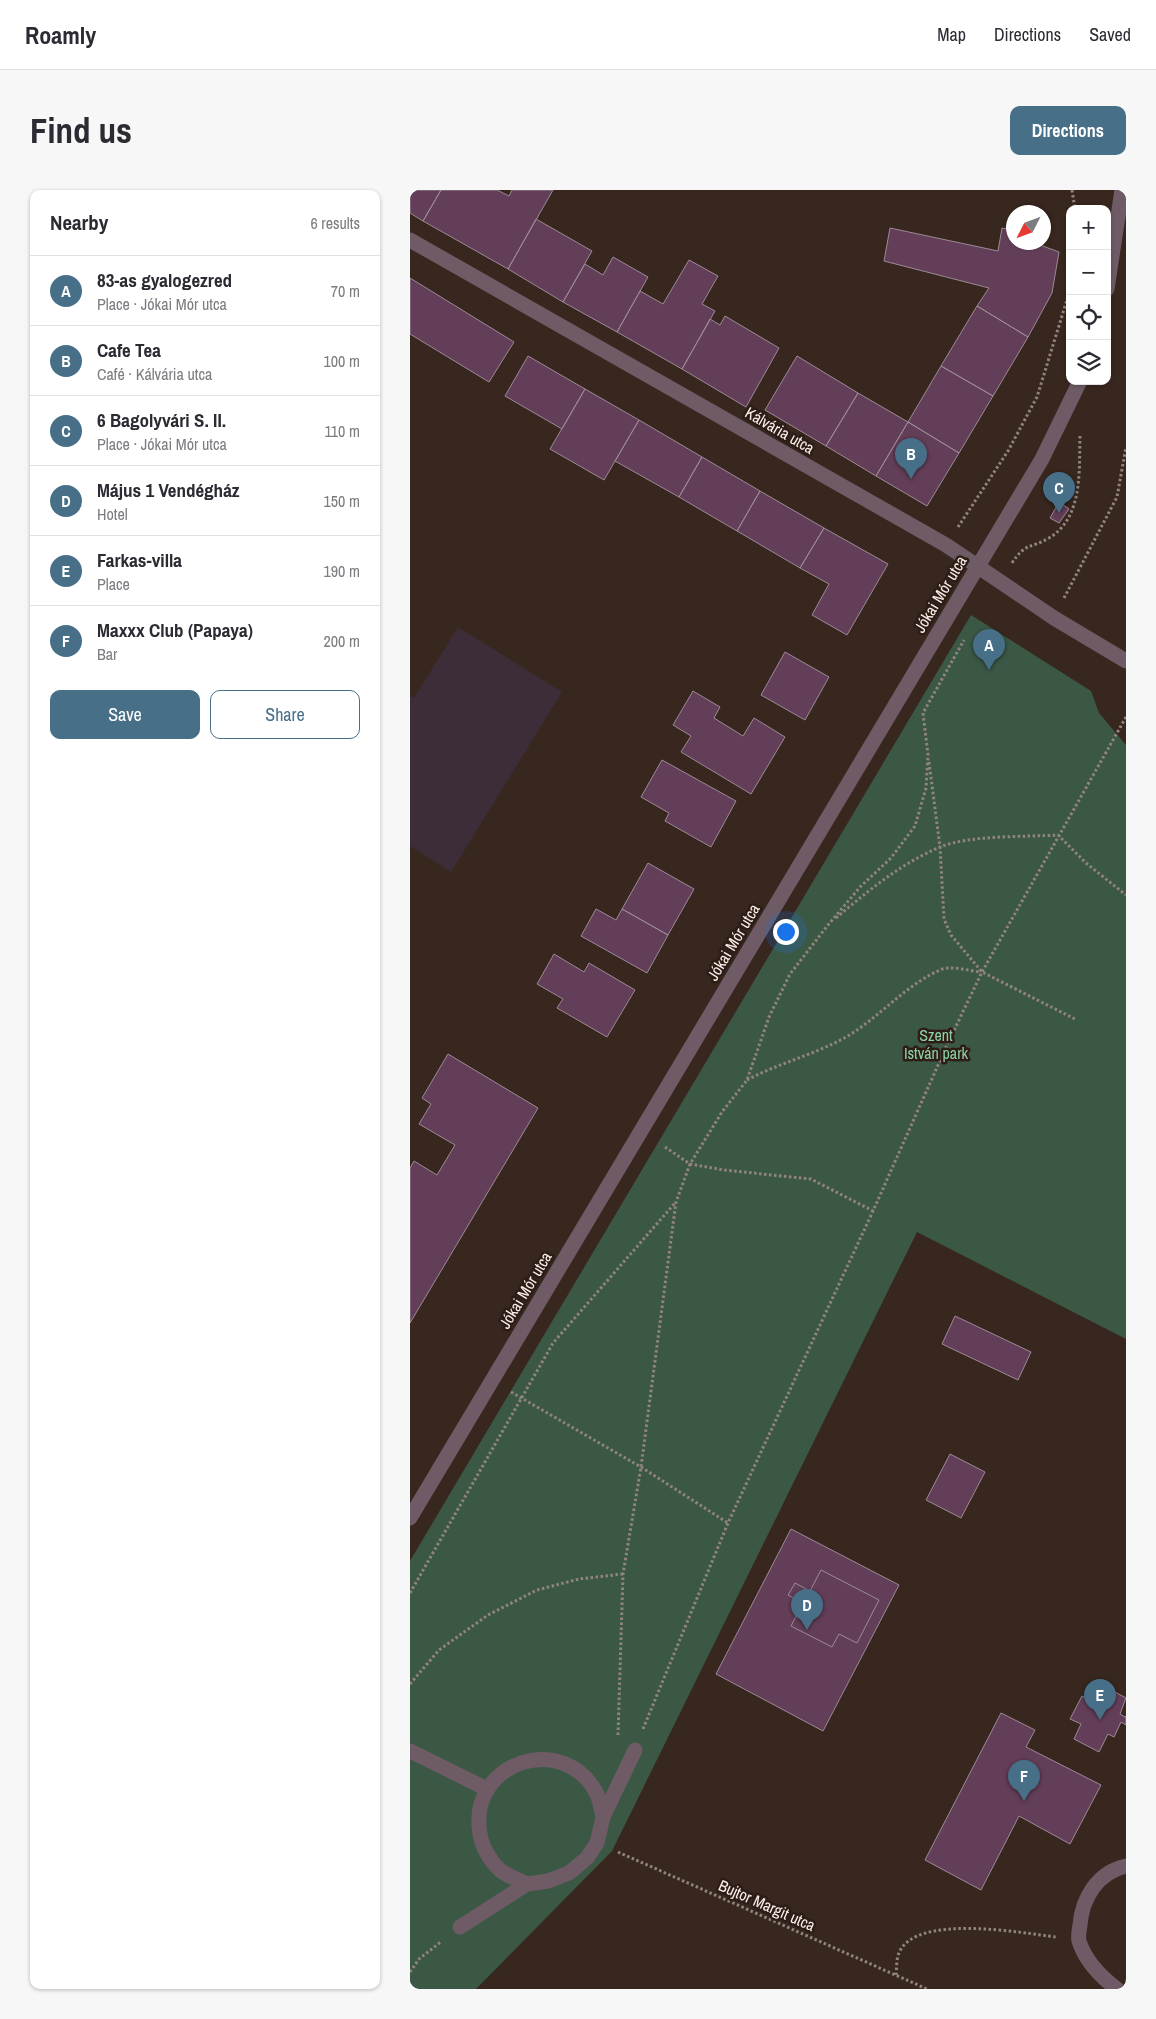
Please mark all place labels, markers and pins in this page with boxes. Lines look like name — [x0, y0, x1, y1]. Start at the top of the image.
pin: B — [895, 438, 927, 479]
pin: C — [1043, 472, 1075, 513]
pin: A — [973, 629, 1005, 670]
pin: D — [791, 1589, 823, 1630]
pin: E — [1084, 1679, 1116, 1720]
pin: F — [1008, 1760, 1040, 1801]

